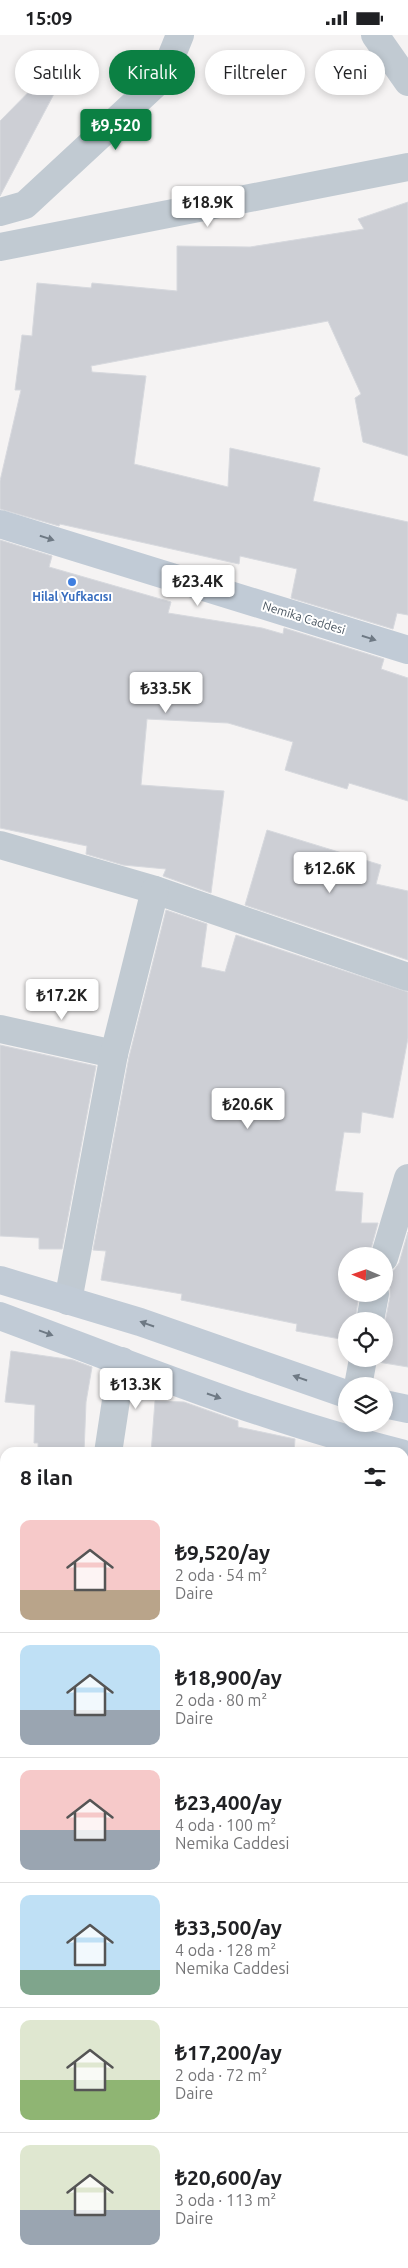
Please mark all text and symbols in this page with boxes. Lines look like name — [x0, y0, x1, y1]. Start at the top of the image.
text: 15:09 — [25, 7, 73, 29]
chip: Satılık — [15, 50, 99, 95]
chip: Kiralık — [109, 50, 195, 95]
chip: Filtreler — [205, 50, 305, 95]
chip: Yeni — [315, 50, 385, 95]
pin: ₺9,520 — [75, 109, 157, 151]
text: ₺9,520 — [91, 116, 141, 134]
pin: ₺18.9K — [167, 185, 249, 228]
text: ₺18.9K — [183, 193, 233, 211]
one-way arrow — [39, 535, 54, 543]
pin: ₺23.4K — [157, 565, 239, 607]
text: ₺23.4K — [173, 572, 223, 590]
marker: Hilal Yufkacısı — [66, 576, 78, 588]
place label: Hilal Yufkacısı — [32, 590, 112, 603]
street label: Nemika Caddesi — [261, 599, 347, 636]
one-way arrow — [362, 634, 377, 642]
pin: ₺33.5K — [125, 671, 207, 714]
text: ₺33.5K — [141, 679, 191, 697]
pin: ₺12.6K — [289, 851, 371, 894]
text: ₺12.6K — [305, 859, 355, 877]
pin: ₺17.2K — [21, 979, 103, 1021]
text: ₺17.2K — [37, 986, 87, 1004]
pin: ₺20.6K — [207, 1087, 289, 1130]
text: ₺20.6K — [223, 1095, 273, 1113]
north arrow — [338, 1247, 392, 1303]
map controls — [338, 1247, 393, 1432]
button: locate — [338, 1312, 393, 1367]
one-way arrow — [139, 1320, 154, 1327]
one-way arrow — [38, 1330, 53, 1337]
pin: ₺13.3K — [95, 1367, 177, 1410]
one-way arrow — [292, 1374, 307, 1382]
text: ₺13.3K — [111, 1375, 161, 1393]
button: layers — [338, 1377, 393, 1432]
one-way arrow — [207, 1393, 222, 1400]
icon: filters — [361, 1463, 389, 1491]
text: 8 ilan — [20, 1465, 73, 1489]
icon: home — [60, 1540, 120, 1600]
text: ₺9,520/ay — [175, 1540, 270, 1564]
text: 2 oda · 54 m² — [175, 1566, 267, 1584]
text: Daire — [175, 1584, 213, 1602]
icon: home — [60, 1665, 120, 1725]
text: ₺18,900/ay — [175, 1665, 282, 1689]
text: 2 oda · 80 m² — [175, 1691, 267, 1709]
text: Daire — [175, 1709, 213, 1727]
icon: home — [60, 1790, 120, 1850]
text: ₺23,400/ay — [175, 1790, 282, 1814]
text: 4 oda · 100 m² — [175, 1816, 276, 1834]
text: Nemika Caddesi — [175, 1834, 289, 1852]
icon: home — [60, 1915, 120, 1975]
text: ₺33,500/ay — [175, 1915, 282, 1939]
text: 4 oda · 128 m² — [175, 1941, 276, 1959]
text: Nemika Caddesi — [175, 1959, 289, 1977]
icon: home — [60, 2040, 120, 2100]
text: ₺17,200/ay — [175, 2040, 282, 2064]
text: 2 oda · 72 m² — [175, 2066, 267, 2084]
text: Daire — [175, 2084, 213, 2102]
icon: home — [60, 2165, 120, 2225]
text: ₺20,600/ay — [175, 2165, 282, 2189]
text: 3 oda · 113 m² — [175, 2191, 276, 2209]
text: Daire — [175, 2209, 213, 2227]

